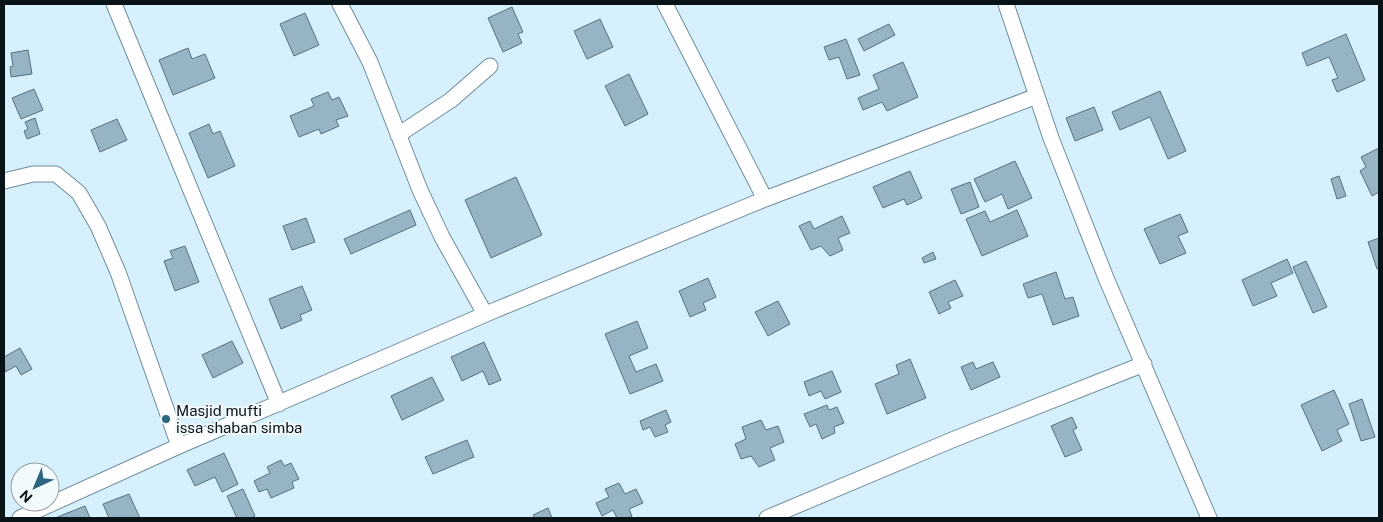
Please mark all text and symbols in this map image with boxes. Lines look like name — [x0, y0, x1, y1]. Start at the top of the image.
place label: Masjid mufti issa shaban simba — [176, 402, 302, 436]
marker: Masjid mufti issa shaban simba — [160, 413, 172, 425]
north arrow — [10, 462, 60, 512]
text: N — [16, 487, 35, 506]

